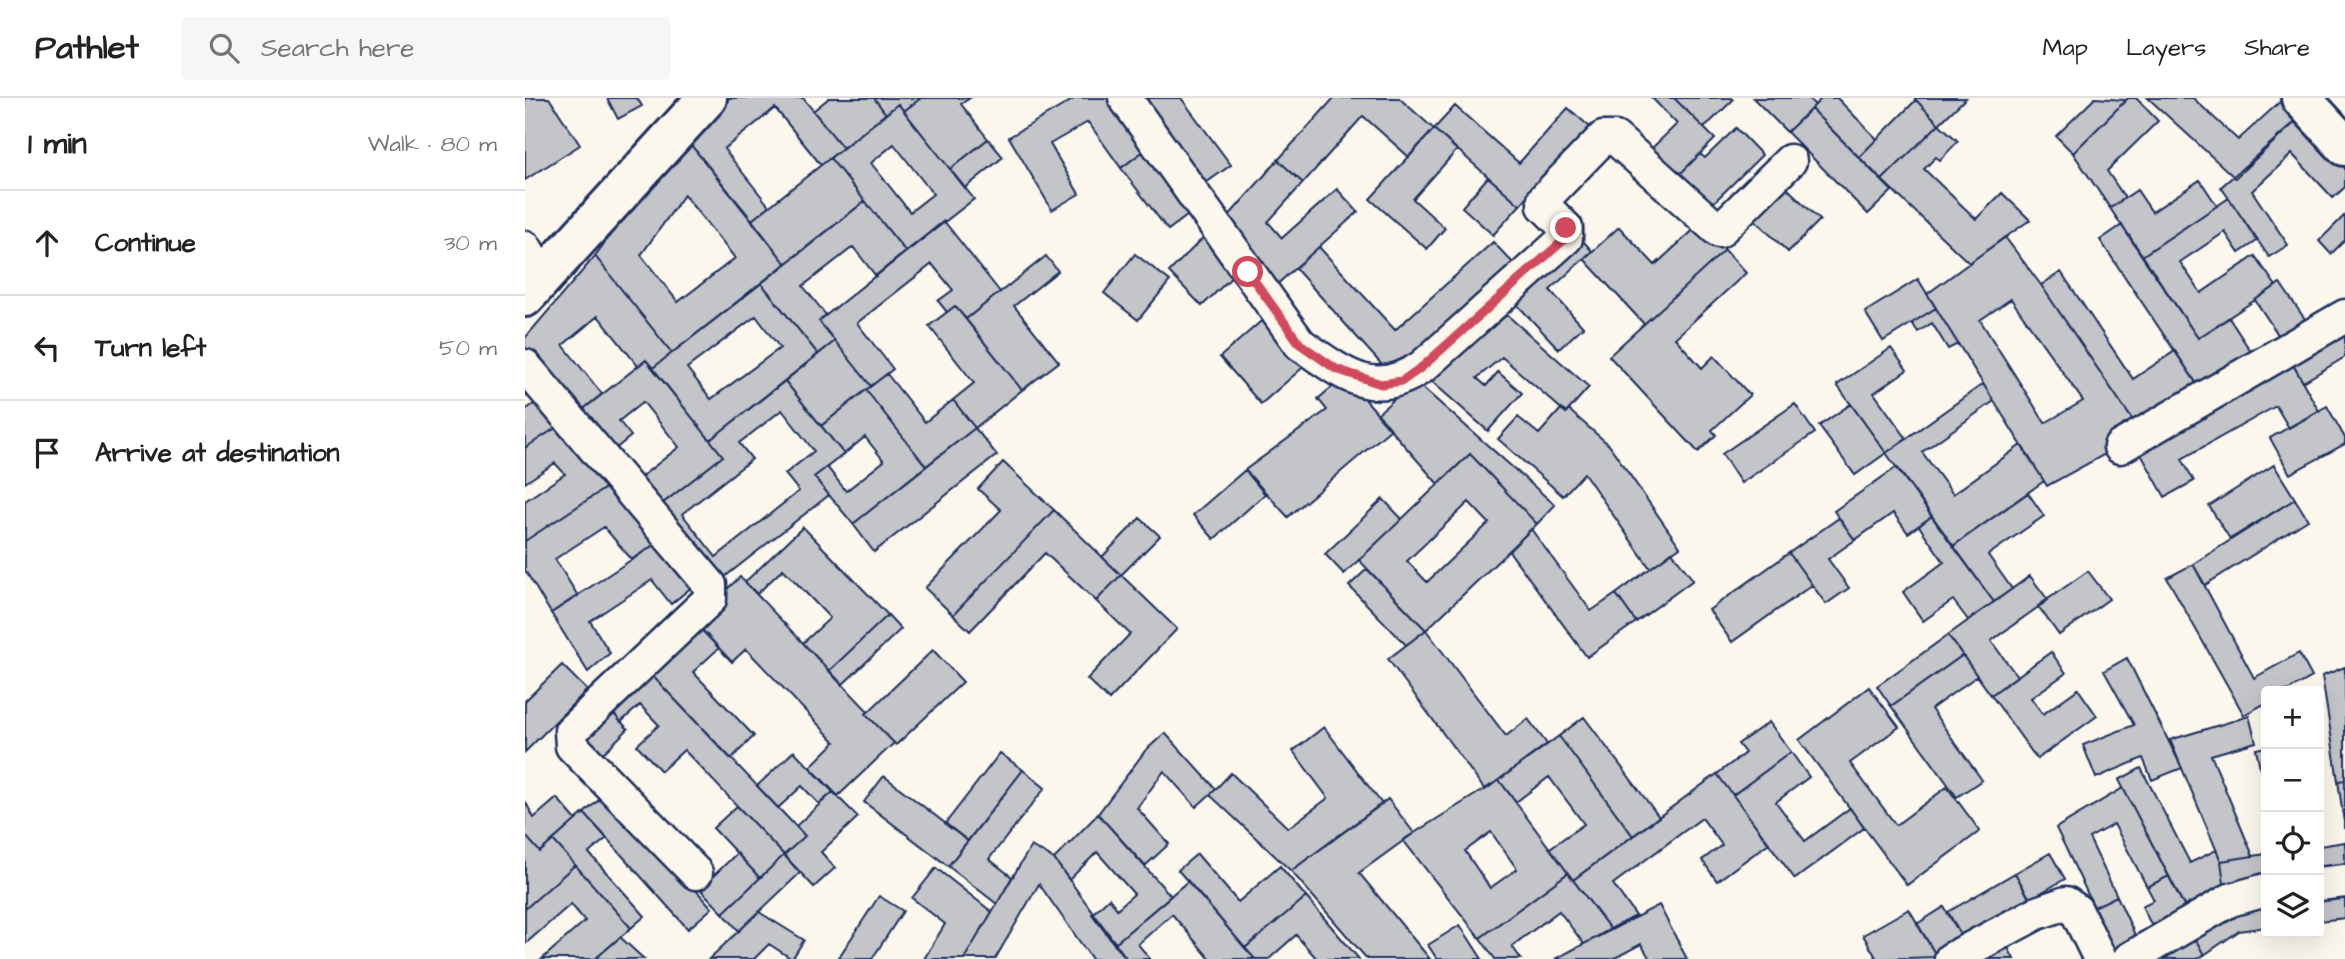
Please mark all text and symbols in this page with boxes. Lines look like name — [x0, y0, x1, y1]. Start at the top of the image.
search box — [181, 17, 671, 80]
text: Pathlet — [35, 25, 139, 71]
icon: search — [205, 29, 243, 67]
text: Search here — [261, 30, 414, 66]
text: Map — [2043, 31, 2088, 65]
text: Layers — [2126, 31, 2206, 65]
text: Share — [2244, 31, 2310, 65]
text: 1 min — [28, 123, 87, 165]
text: Walk · 80 m — [368, 128, 497, 160]
route end — [1550, 212, 1581, 243]
icon: ahead — [28, 224, 66, 262]
text: Continue — [95, 225, 196, 261]
text: 30 m — [444, 227, 497, 259]
route start — [1232, 256, 1263, 287]
icon: left — [28, 329, 66, 367]
text: Turn left — [95, 330, 206, 366]
text: 50 m — [439, 332, 497, 364]
icon: arrive — [28, 434, 66, 472]
text: Arrive at destination — [95, 435, 340, 471]
map controls — [2261, 686, 2324, 938]
button: + — [2261, 686, 2324, 749]
button: − — [2261, 749, 2324, 812]
button: locate — [2261, 812, 2324, 875]
button: layers — [2261, 875, 2324, 938]

